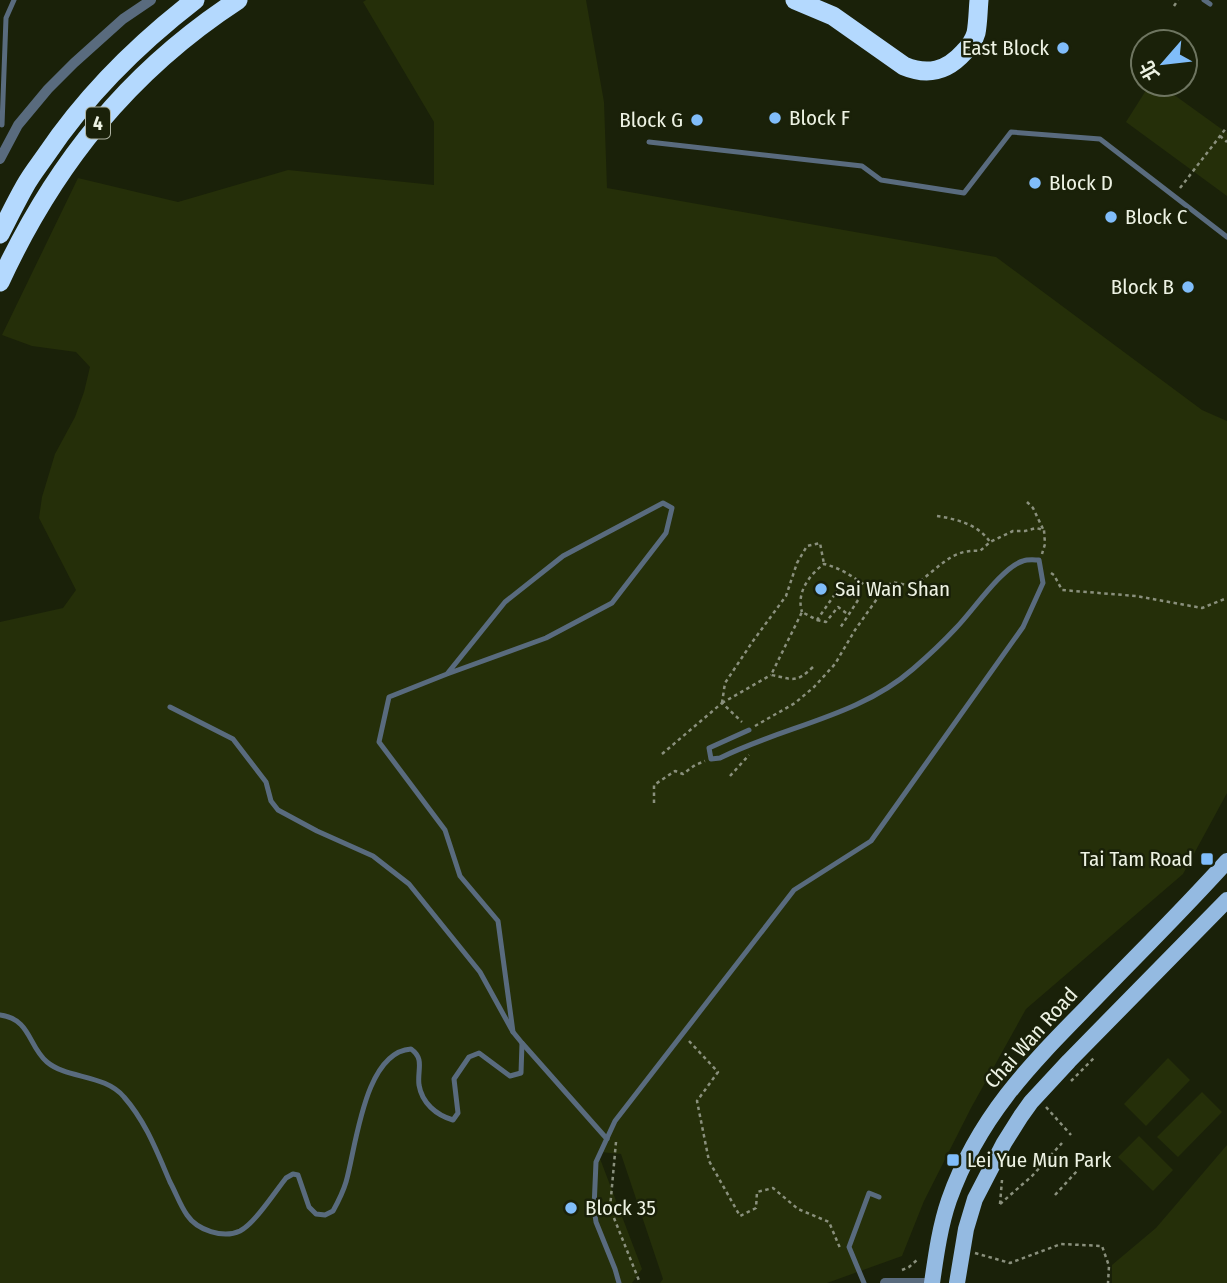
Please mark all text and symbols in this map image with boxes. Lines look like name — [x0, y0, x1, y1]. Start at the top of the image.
north arrow — [1129, 28, 1199, 98]
place label: East Block — [962, 35, 1049, 61]
marker: East Block — [1055, 40, 1071, 56]
text: 北 — [1135, 57, 1164, 85]
place label: Block F — [789, 105, 850, 131]
place label: Block G — [619, 107, 683, 133]
road number: 4 — [86, 108, 110, 139]
marker: Block F — [767, 110, 783, 126]
marker: Block G — [689, 112, 705, 128]
place label: Block D — [1049, 170, 1113, 196]
marker: Block D — [1027, 175, 1043, 191]
place label: Block C — [1125, 204, 1188, 230]
marker: Block C — [1103, 209, 1119, 225]
place label: Block B — [1111, 274, 1174, 300]
marker: Block B — [1180, 279, 1196, 295]
place label: Sai Wan Shan — [835, 576, 950, 602]
marker: Sai Wan Shan — [813, 581, 829, 597]
place label: Tai Tam Road — [1080, 846, 1193, 872]
marker: Tai Tam Road — [1199, 851, 1215, 867]
street label: Chai Wan Road — [979, 982, 1083, 1094]
place label: Lei Yue Mun Park — [967, 1147, 1112, 1173]
marker: Lei Yue Mun Park — [945, 1152, 961, 1168]
place label: Block 35 — [585, 1195, 656, 1221]
marker: Block 35 — [563, 1200, 579, 1216]

